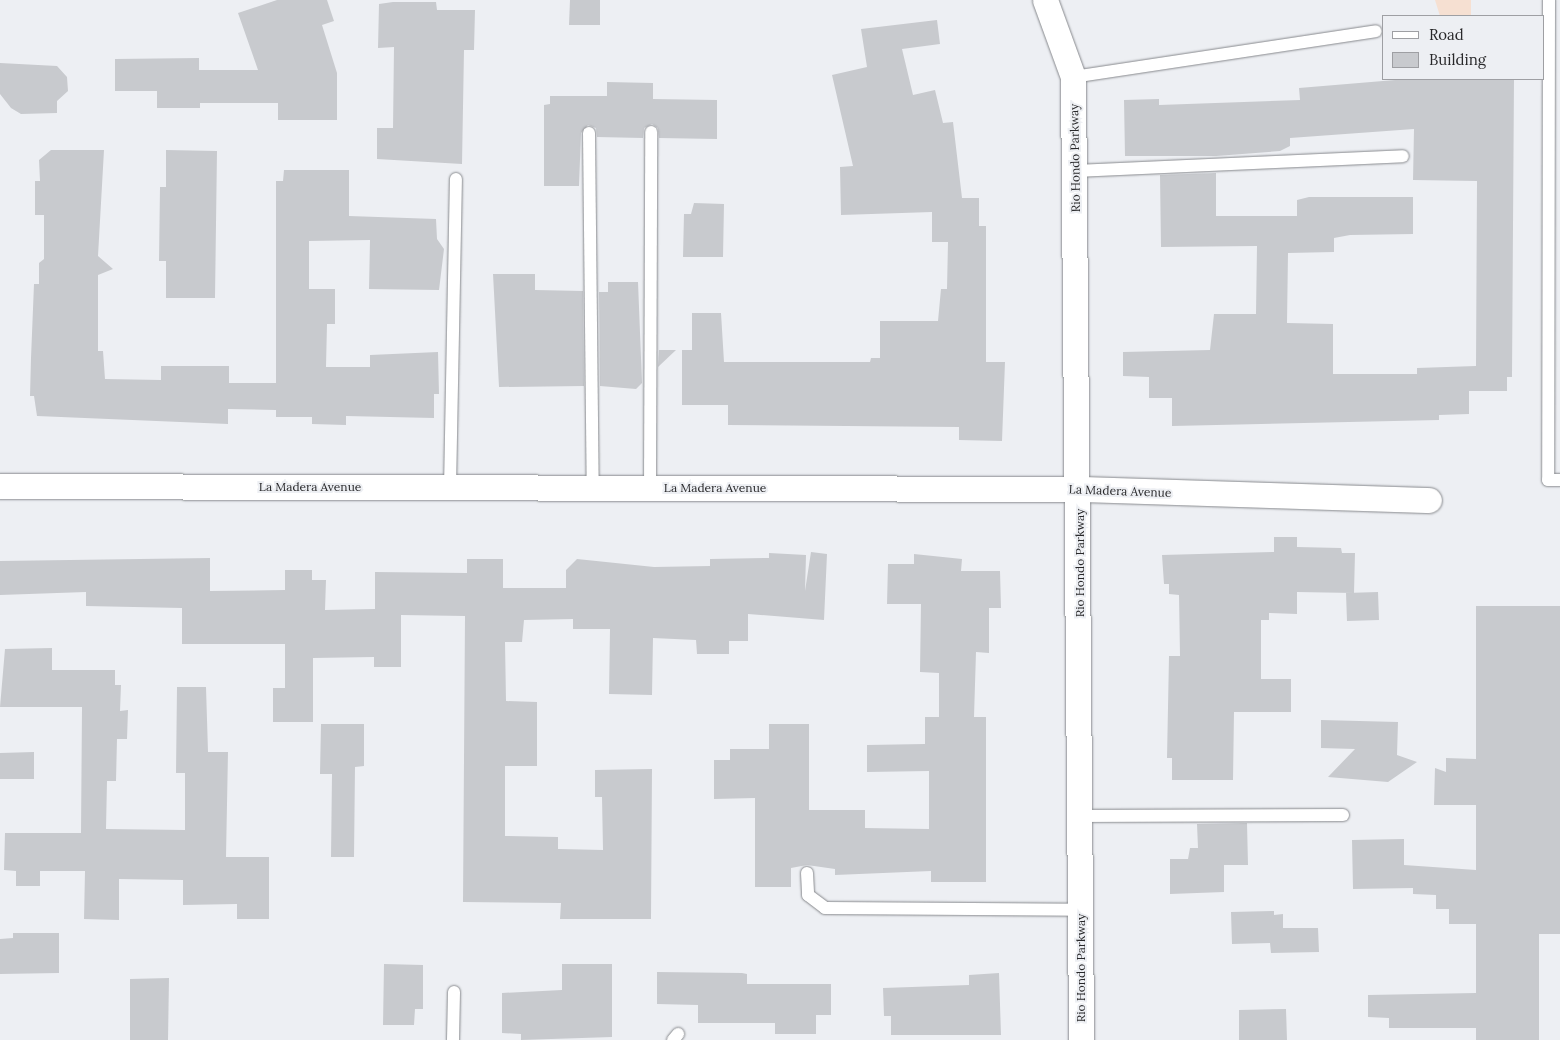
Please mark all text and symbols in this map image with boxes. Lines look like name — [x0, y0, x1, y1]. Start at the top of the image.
legend — [1382, 15, 1545, 80]
text: Road — [1429, 25, 1464, 44]
text: Building — [1429, 50, 1486, 69]
street label: Rio Hondo Parkway — [1067, 104, 1083, 212]
street label: La Madera Avenue — [259, 480, 361, 494]
street label: La Madera Avenue — [664, 481, 766, 495]
street label: La Madera Avenue — [1068, 482, 1172, 500]
street label: Rio Hondo Parkway — [1073, 509, 1087, 617]
street label: Rio Hondo Parkway — [1074, 914, 1088, 1022]

